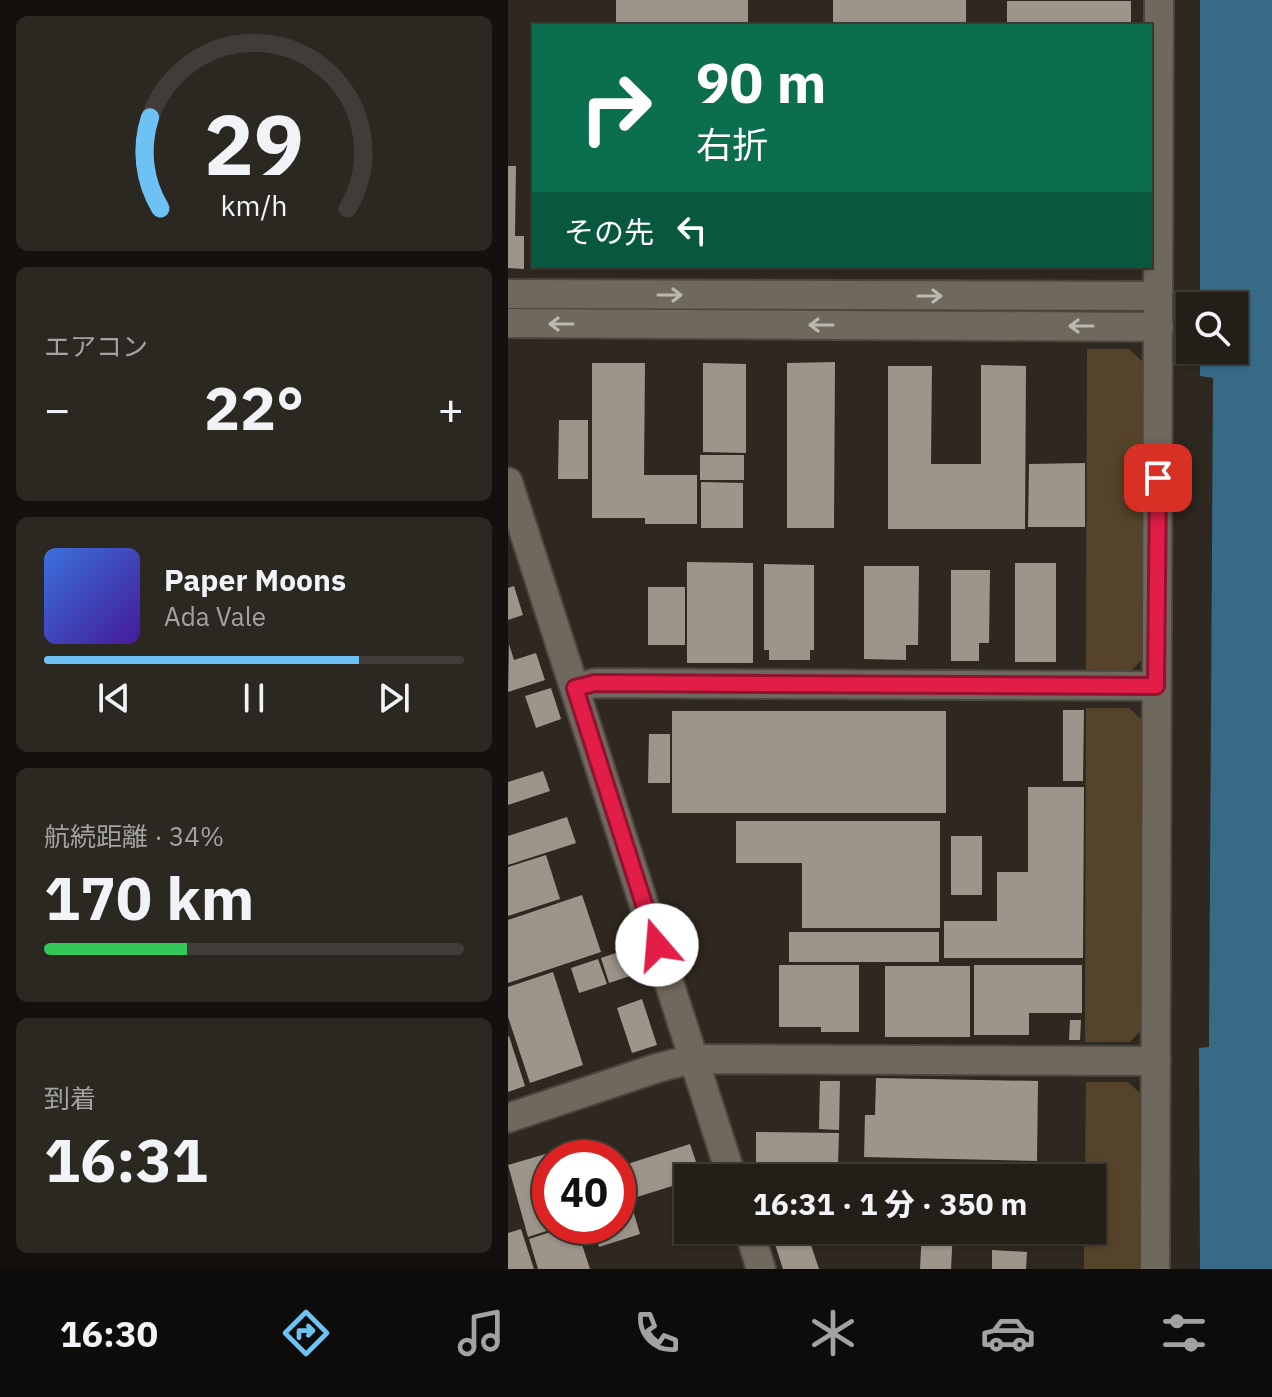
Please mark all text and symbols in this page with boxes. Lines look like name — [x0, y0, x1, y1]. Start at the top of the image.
text: 90 m — [696, 46, 826, 118]
icon: right — [564, 56, 668, 160]
text: 29 — [204, 90, 304, 198]
text: 右折 — [696, 121, 768, 168]
text: km/h — [220, 187, 288, 224]
icon: left — [670, 208, 714, 252]
text: その先 — [564, 212, 654, 251]
one-way arrow — [656, 287, 683, 303]
one-way arrow — [916, 288, 943, 304]
map controls — [1176, 292, 1248, 364]
button: search — [1176, 292, 1248, 364]
one-way arrow — [548, 316, 575, 332]
one-way arrow — [808, 317, 835, 333]
one-way arrow — [1068, 319, 1095, 334]
text: エアコン — [44, 329, 148, 363]
text: 22° — [204, 368, 304, 447]
text: − — [44, 380, 70, 437]
text: + — [438, 380, 464, 437]
pin — [1124, 444, 1192, 512]
icon: arrive — [1136, 456, 1180, 500]
text: Paper Moons — [164, 560, 346, 599]
text: Ada Vale — [164, 599, 266, 633]
icon: previous — [92, 676, 136, 720]
icon: pause — [232, 676, 276, 720]
icon: next — [372, 676, 416, 720]
text: 航続距離 · 34% — [44, 819, 224, 853]
text: 170 km — [44, 858, 254, 937]
position arrow — [615, 903, 699, 987]
text: 到着 — [44, 1081, 96, 1115]
text: 16:31 — [44, 1120, 208, 1199]
speed limit sign: 40 — [532, 1140, 636, 1244]
text: 16:31 · 1 分 · 350 m — [753, 1184, 1027, 1223]
icon: directions — [278, 1305, 334, 1361]
icon: music — [453, 1305, 509, 1361]
icon: phone — [629, 1305, 685, 1361]
icon: climate — [805, 1305, 861, 1361]
icon: car — [980, 1305, 1036, 1361]
icon: filters — [1156, 1305, 1212, 1361]
text: 16:30 — [60, 1310, 158, 1357]

